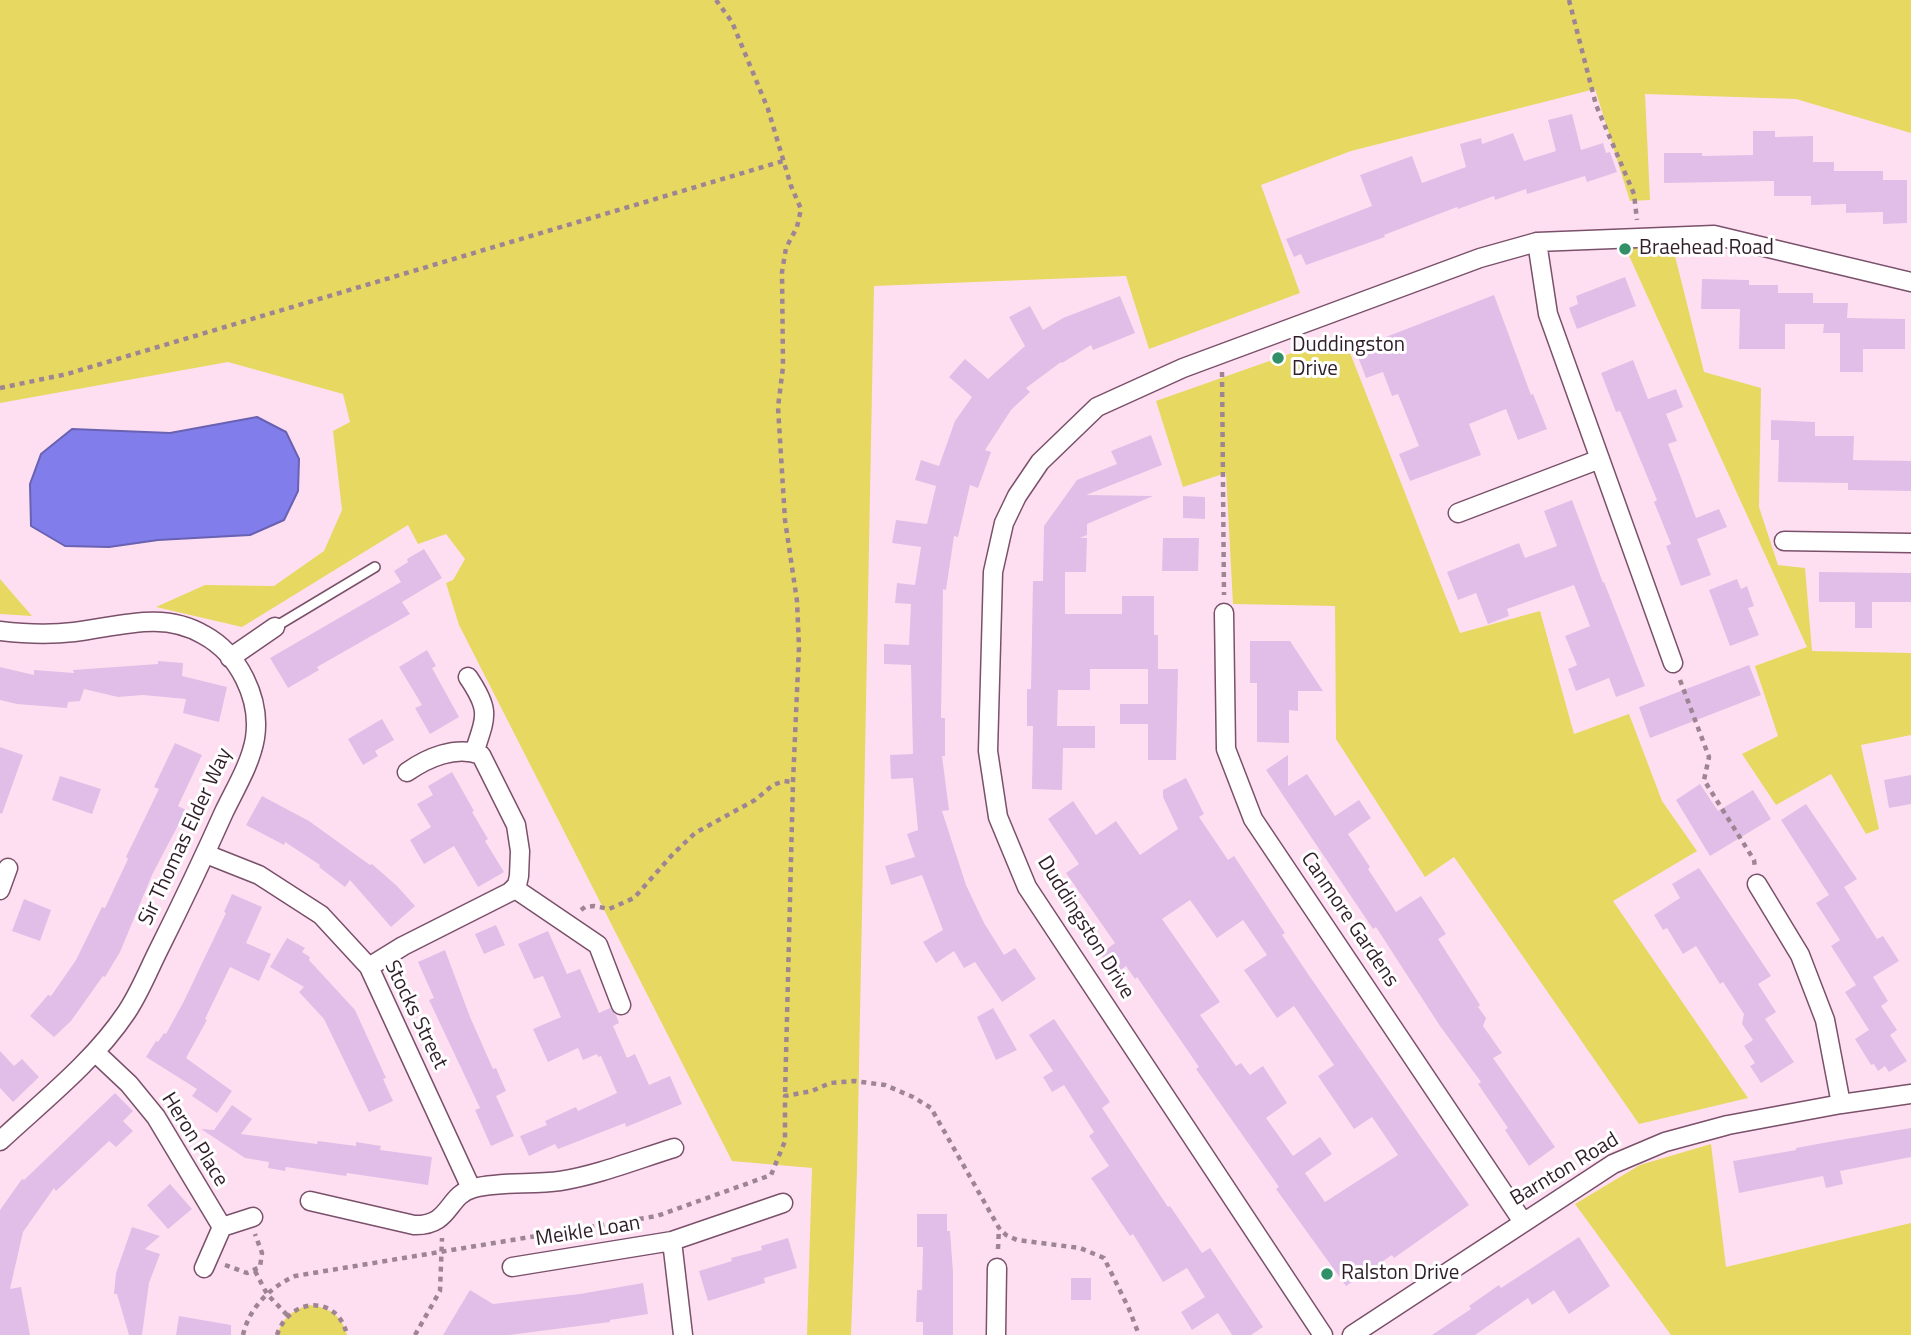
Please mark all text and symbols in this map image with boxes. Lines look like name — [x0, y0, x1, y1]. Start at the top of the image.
place label: Braehead Road — [1639, 236, 1774, 262]
marker: Braehead Road — [1617, 241, 1633, 257]
place label: Duddingston Drive — [1292, 333, 1405, 383]
marker: Duddingston Drive — [1270, 350, 1286, 366]
street label: Sir Thomas Elder Way — [134, 744, 238, 930]
street label: Canmore Gardens — [1295, 848, 1403, 992]
street label: Duddingston Drive — [1031, 852, 1139, 1004]
street label: Stocks Street — [378, 957, 452, 1073]
street label: Heron Place — [155, 1088, 233, 1192]
street label: Barnton Road — [1506, 1128, 1624, 1212]
street label: Meikle Loan — [534, 1211, 642, 1253]
place label: Ralston Drive — [1341, 1261, 1459, 1287]
marker: Ralston Drive — [1319, 1266, 1335, 1282]

